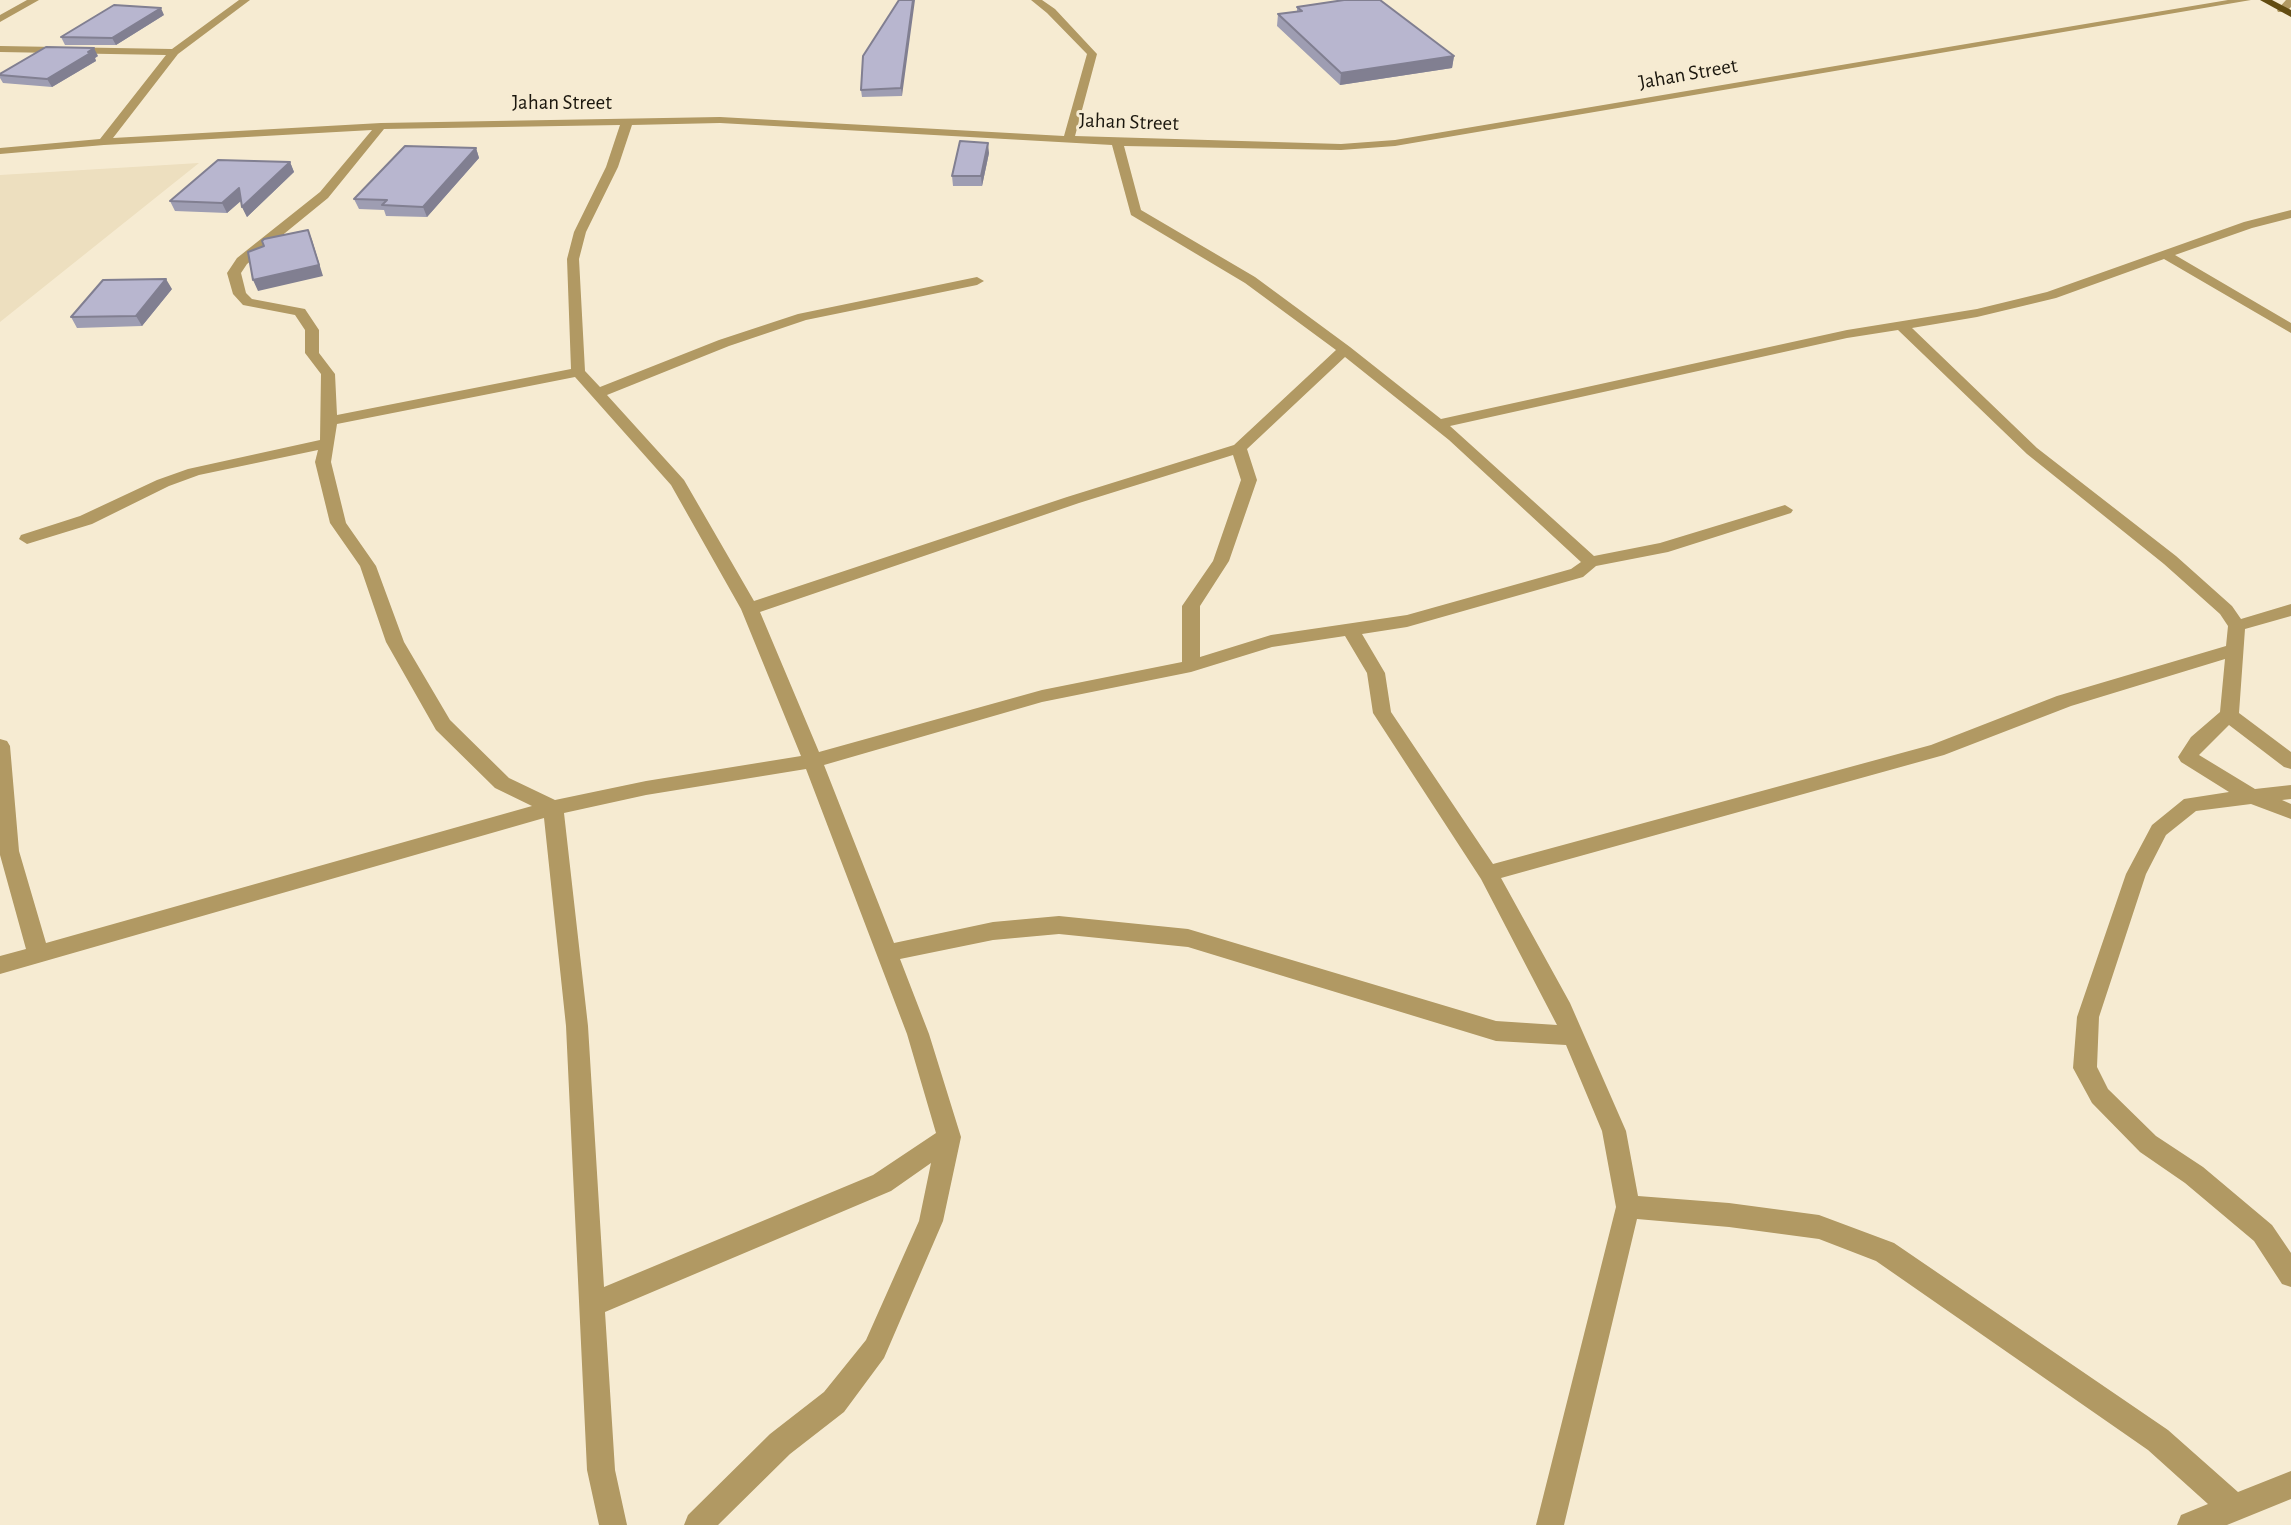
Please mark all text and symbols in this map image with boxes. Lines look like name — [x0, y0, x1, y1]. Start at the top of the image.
street label: Jahan Street — [1637, 53, 1739, 95]
street label: Jahan Street — [512, 90, 612, 116]
street label: Jahan Street — [1079, 108, 1179, 136]

